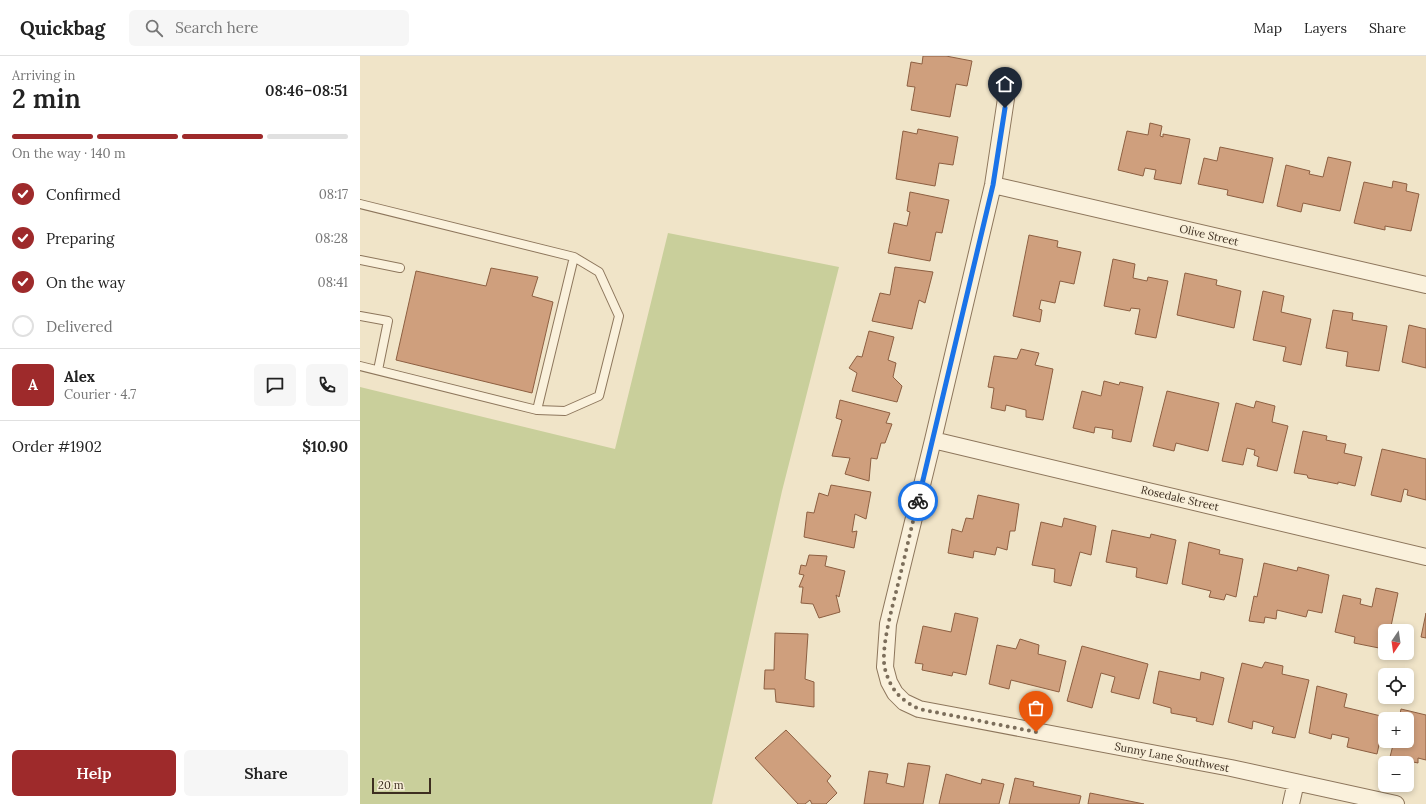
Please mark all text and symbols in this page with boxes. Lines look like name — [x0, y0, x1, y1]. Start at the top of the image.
search box — [129, 10, 409, 46]
text: Quickbag — [20, 16, 105, 40]
icon: search — [143, 17, 165, 39]
text: Search here — [175, 18, 258, 37]
text: Map — [1254, 19, 1282, 37]
text: Layers — [1304, 19, 1347, 37]
text: Share — [1369, 19, 1406, 37]
text: Arriving in — [12, 67, 75, 84]
pin — [988, 67, 1022, 108]
icon: home — [994, 73, 1016, 95]
text: 08:46–08:51 — [265, 81, 348, 100]
text: 2 min — [12, 82, 81, 115]
text: On the way · 140 m — [12, 145, 126, 162]
icon: check — [12, 183, 34, 205]
text: Confirmed — [46, 185, 121, 204]
text: 08:17 — [319, 186, 348, 203]
street label: Olive Street — [1178, 221, 1241, 249]
icon: check — [12, 227, 34, 249]
text: Preparing — [46, 229, 114, 248]
text: 08:28 — [315, 230, 348, 247]
icon: check — [12, 271, 34, 293]
text: On the way — [46, 273, 125, 292]
text: 08:41 — [318, 274, 348, 291]
text: Delivered — [46, 317, 113, 336]
button: chat — [254, 364, 296, 406]
button: phone — [306, 364, 348, 406]
text: Alex — [64, 367, 95, 386]
text: A — [28, 375, 38, 394]
text: Courier · 4.7 — [64, 386, 136, 403]
text: Order #1902 — [12, 437, 102, 456]
text: $10.90 — [302, 437, 348, 456]
courier — [898, 481, 938, 521]
street label: Rosedale Street — [1140, 482, 1221, 514]
icon: bike — [907, 490, 929, 512]
north arrow — [1378, 624, 1414, 660]
map controls — [1378, 624, 1414, 792]
button: locate — [1378, 668, 1414, 704]
pin — [1019, 691, 1053, 732]
icon: bag — [1025, 697, 1047, 719]
button: + — [1378, 712, 1414, 748]
street label: Sunny Lane Southwest — [1113, 739, 1231, 775]
button: Help — [12, 750, 176, 796]
button: Share — [184, 750, 348, 796]
button: − — [1378, 756, 1414, 792]
scale bar — [372, 776, 431, 795]
text: 20 m — [378, 778, 403, 792]

